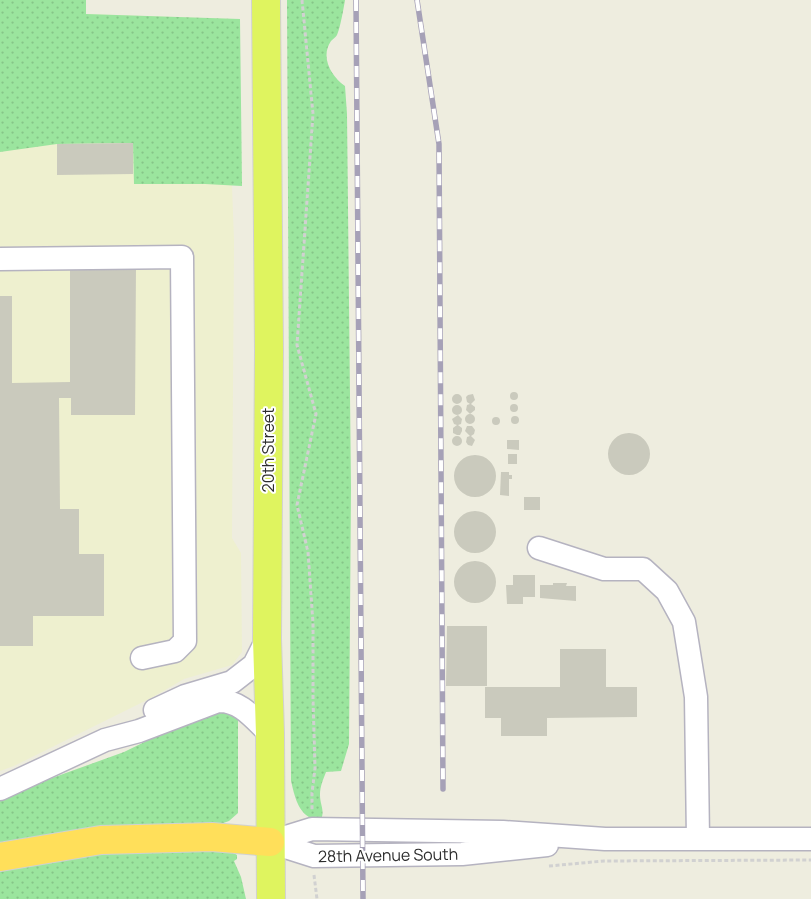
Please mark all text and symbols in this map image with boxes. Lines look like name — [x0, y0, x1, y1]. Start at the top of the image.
street label: 20th Street — [257, 408, 279, 492]
street label: 28th Avenue South — [318, 843, 458, 867]

